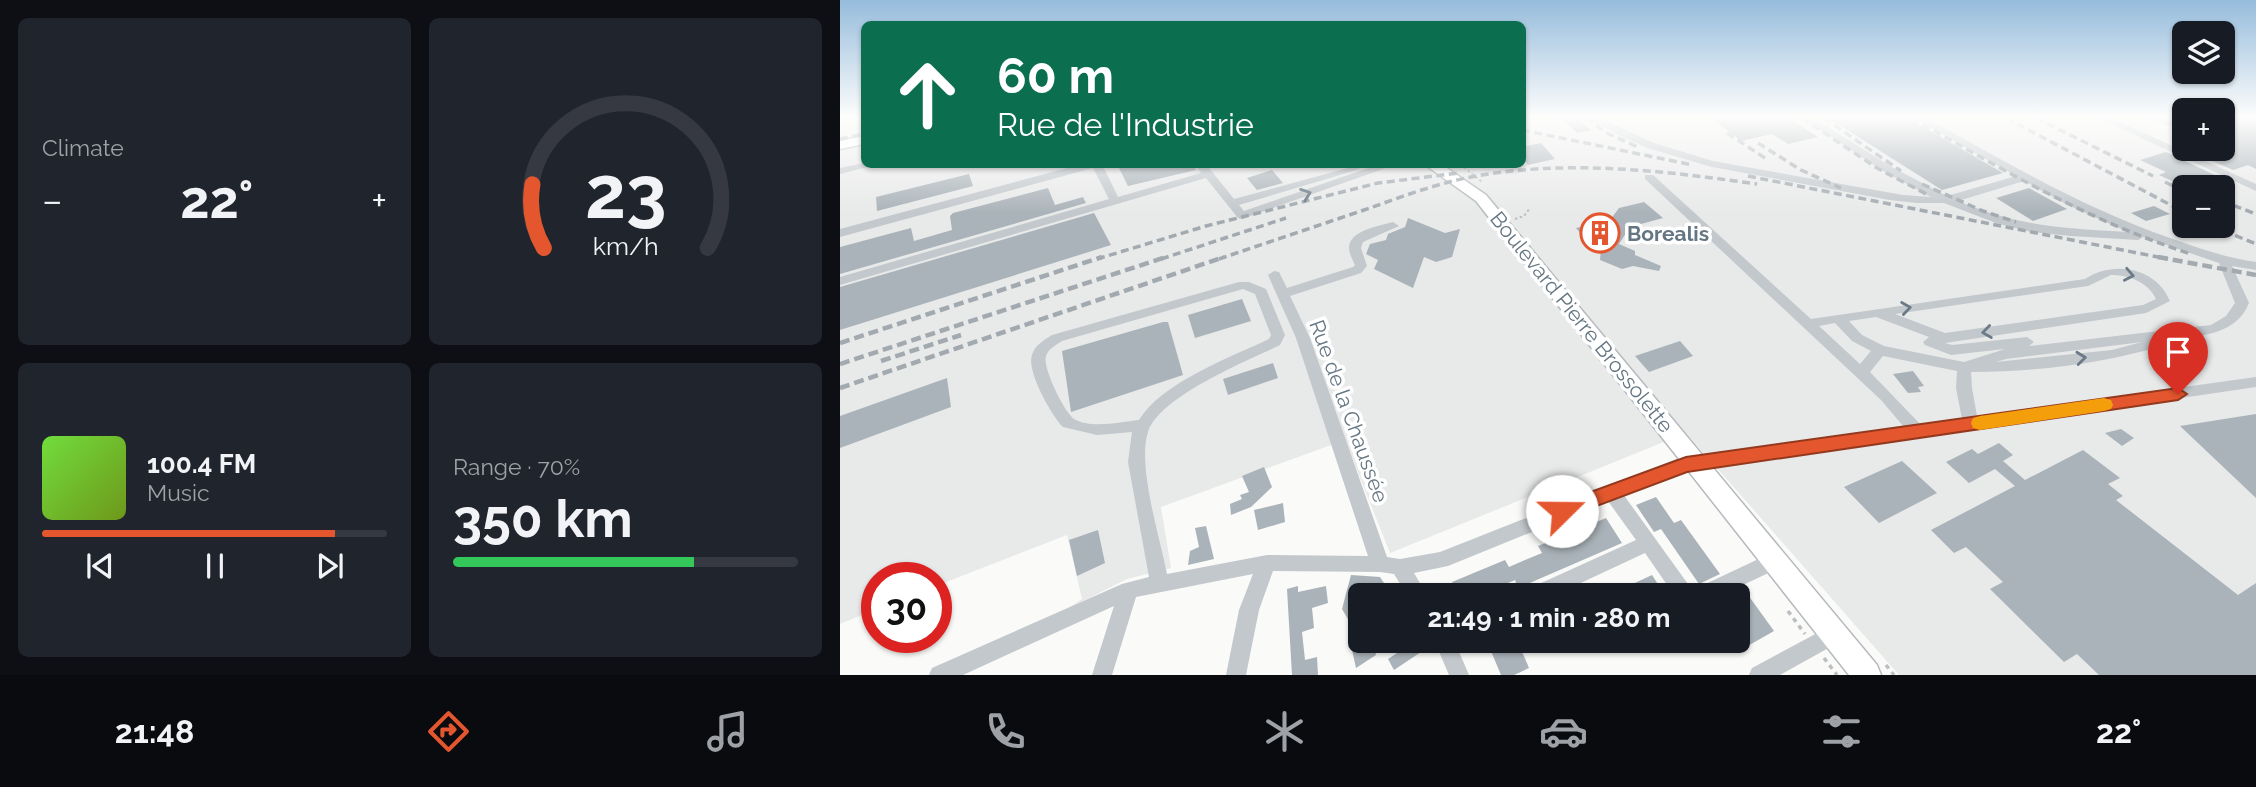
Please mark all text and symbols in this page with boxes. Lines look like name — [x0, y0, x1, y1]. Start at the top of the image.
map controls — [2172, 21, 2235, 238]
button: layers — [2172, 21, 2235, 84]
text: 60 m — [997, 47, 1114, 104]
icon: ahead — [882, 49, 973, 140]
button: + — [2172, 98, 2235, 161]
text: Rue de l'Industrie — [997, 106, 1254, 143]
text: Climate — [42, 134, 124, 161]
text: 23 — [585, 150, 666, 235]
text: 22° — [180, 169, 253, 230]
button: − — [2172, 175, 2235, 238]
text: − — [42, 178, 62, 223]
text: + — [371, 178, 387, 223]
one-way arrow — [1300, 189, 1312, 203]
street label: Boulevard Pierre Brossolette — [1485, 206, 1679, 438]
building icon: Borealis — [1579, 212, 1621, 254]
place label: Borealis — [1627, 221, 1709, 246]
text: km/h — [593, 230, 658, 260]
one-way arrow — [2123, 267, 2134, 282]
one-way arrow — [1900, 301, 1912, 316]
street label: Rue de la Chaussée — [1304, 316, 1394, 506]
pin — [2148, 322, 2208, 394]
one-way arrow — [1981, 324, 1993, 339]
icon: arrive — [2159, 333, 2197, 371]
one-way arrow — [2076, 351, 2087, 366]
text: 100.4 FM — [147, 449, 256, 479]
text: Range · 70% — [453, 453, 580, 480]
position arrow — [1525, 474, 1599, 548]
text: Music — [147, 479, 210, 506]
text: 350 km — [453, 488, 633, 549]
icon: previous — [81, 547, 119, 585]
icon: pause — [196, 547, 234, 585]
icon: next — [311, 547, 349, 585]
speed limit sign: 30 — [861, 562, 952, 653]
text: 21:49 · 1 min · 280 m — [1427, 603, 1671, 633]
icon: directions — [424, 707, 473, 756]
icon: music — [703, 707, 752, 756]
icon: phone — [981, 707, 1030, 756]
icon: climate — [1260, 707, 1309, 756]
icon: car — [1539, 707, 1588, 756]
icon: filters — [1817, 707, 1866, 756]
text: 21:48 — [115, 713, 194, 750]
text: 22° — [2096, 713, 2141, 750]

